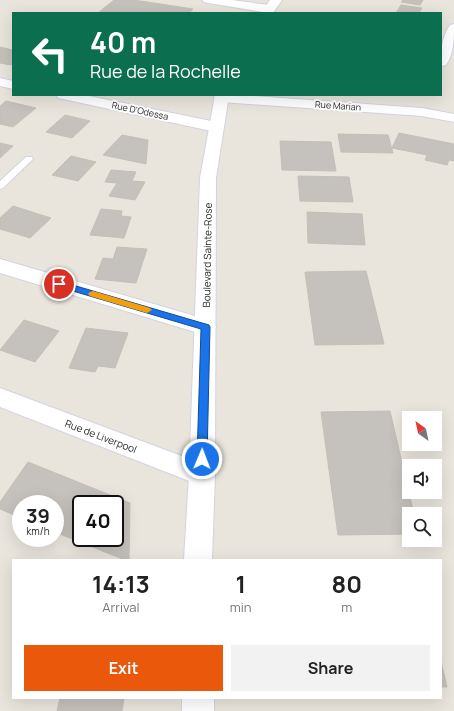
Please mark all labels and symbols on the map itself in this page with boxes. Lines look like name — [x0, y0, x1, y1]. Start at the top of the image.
street label: Rue Marian — [314, 97, 362, 114]
street label: Rue D'Odessa — [111, 98, 170, 123]
street label: Boulevard Sainte-Rose — [199, 202, 215, 308]
pin — [42, 267, 76, 301]
north arrow — [402, 411, 442, 451]
street label: Rue de Liverpool — [63, 416, 139, 456]
position arrow — [181, 438, 223, 480]
speed limit sign: 40 — [72, 495, 124, 547]

